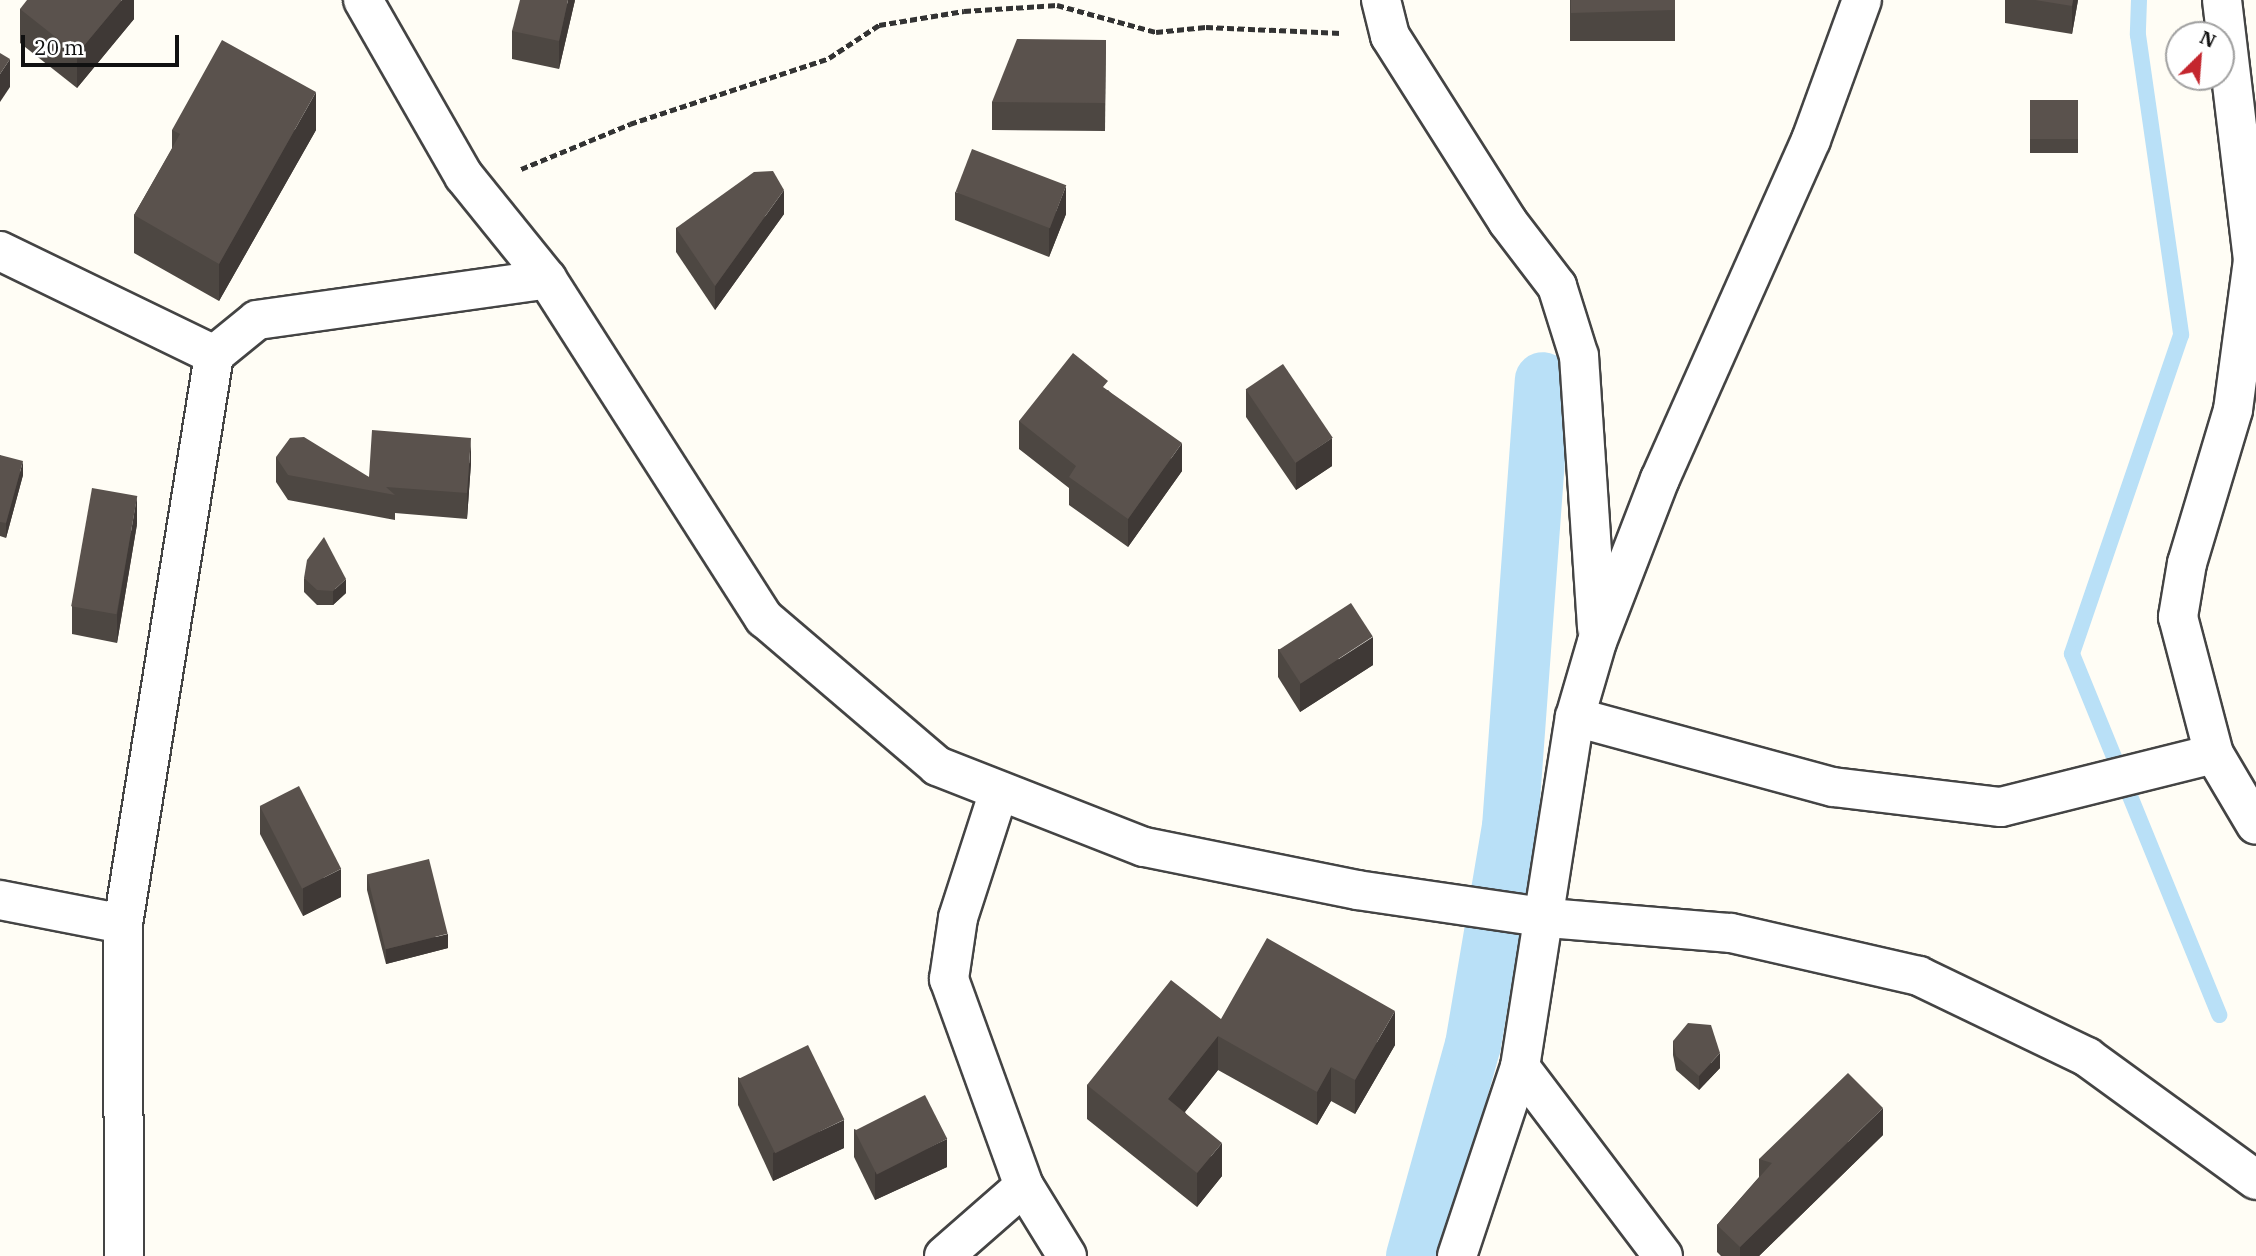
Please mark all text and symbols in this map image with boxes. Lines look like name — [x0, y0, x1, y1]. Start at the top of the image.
scale bar — [24, 21, 182, 65]
north arrow — [2165, 21, 2235, 91]
text: N — [2196, 25, 2220, 53]
text: 20 m — [34, 33, 84, 61]

